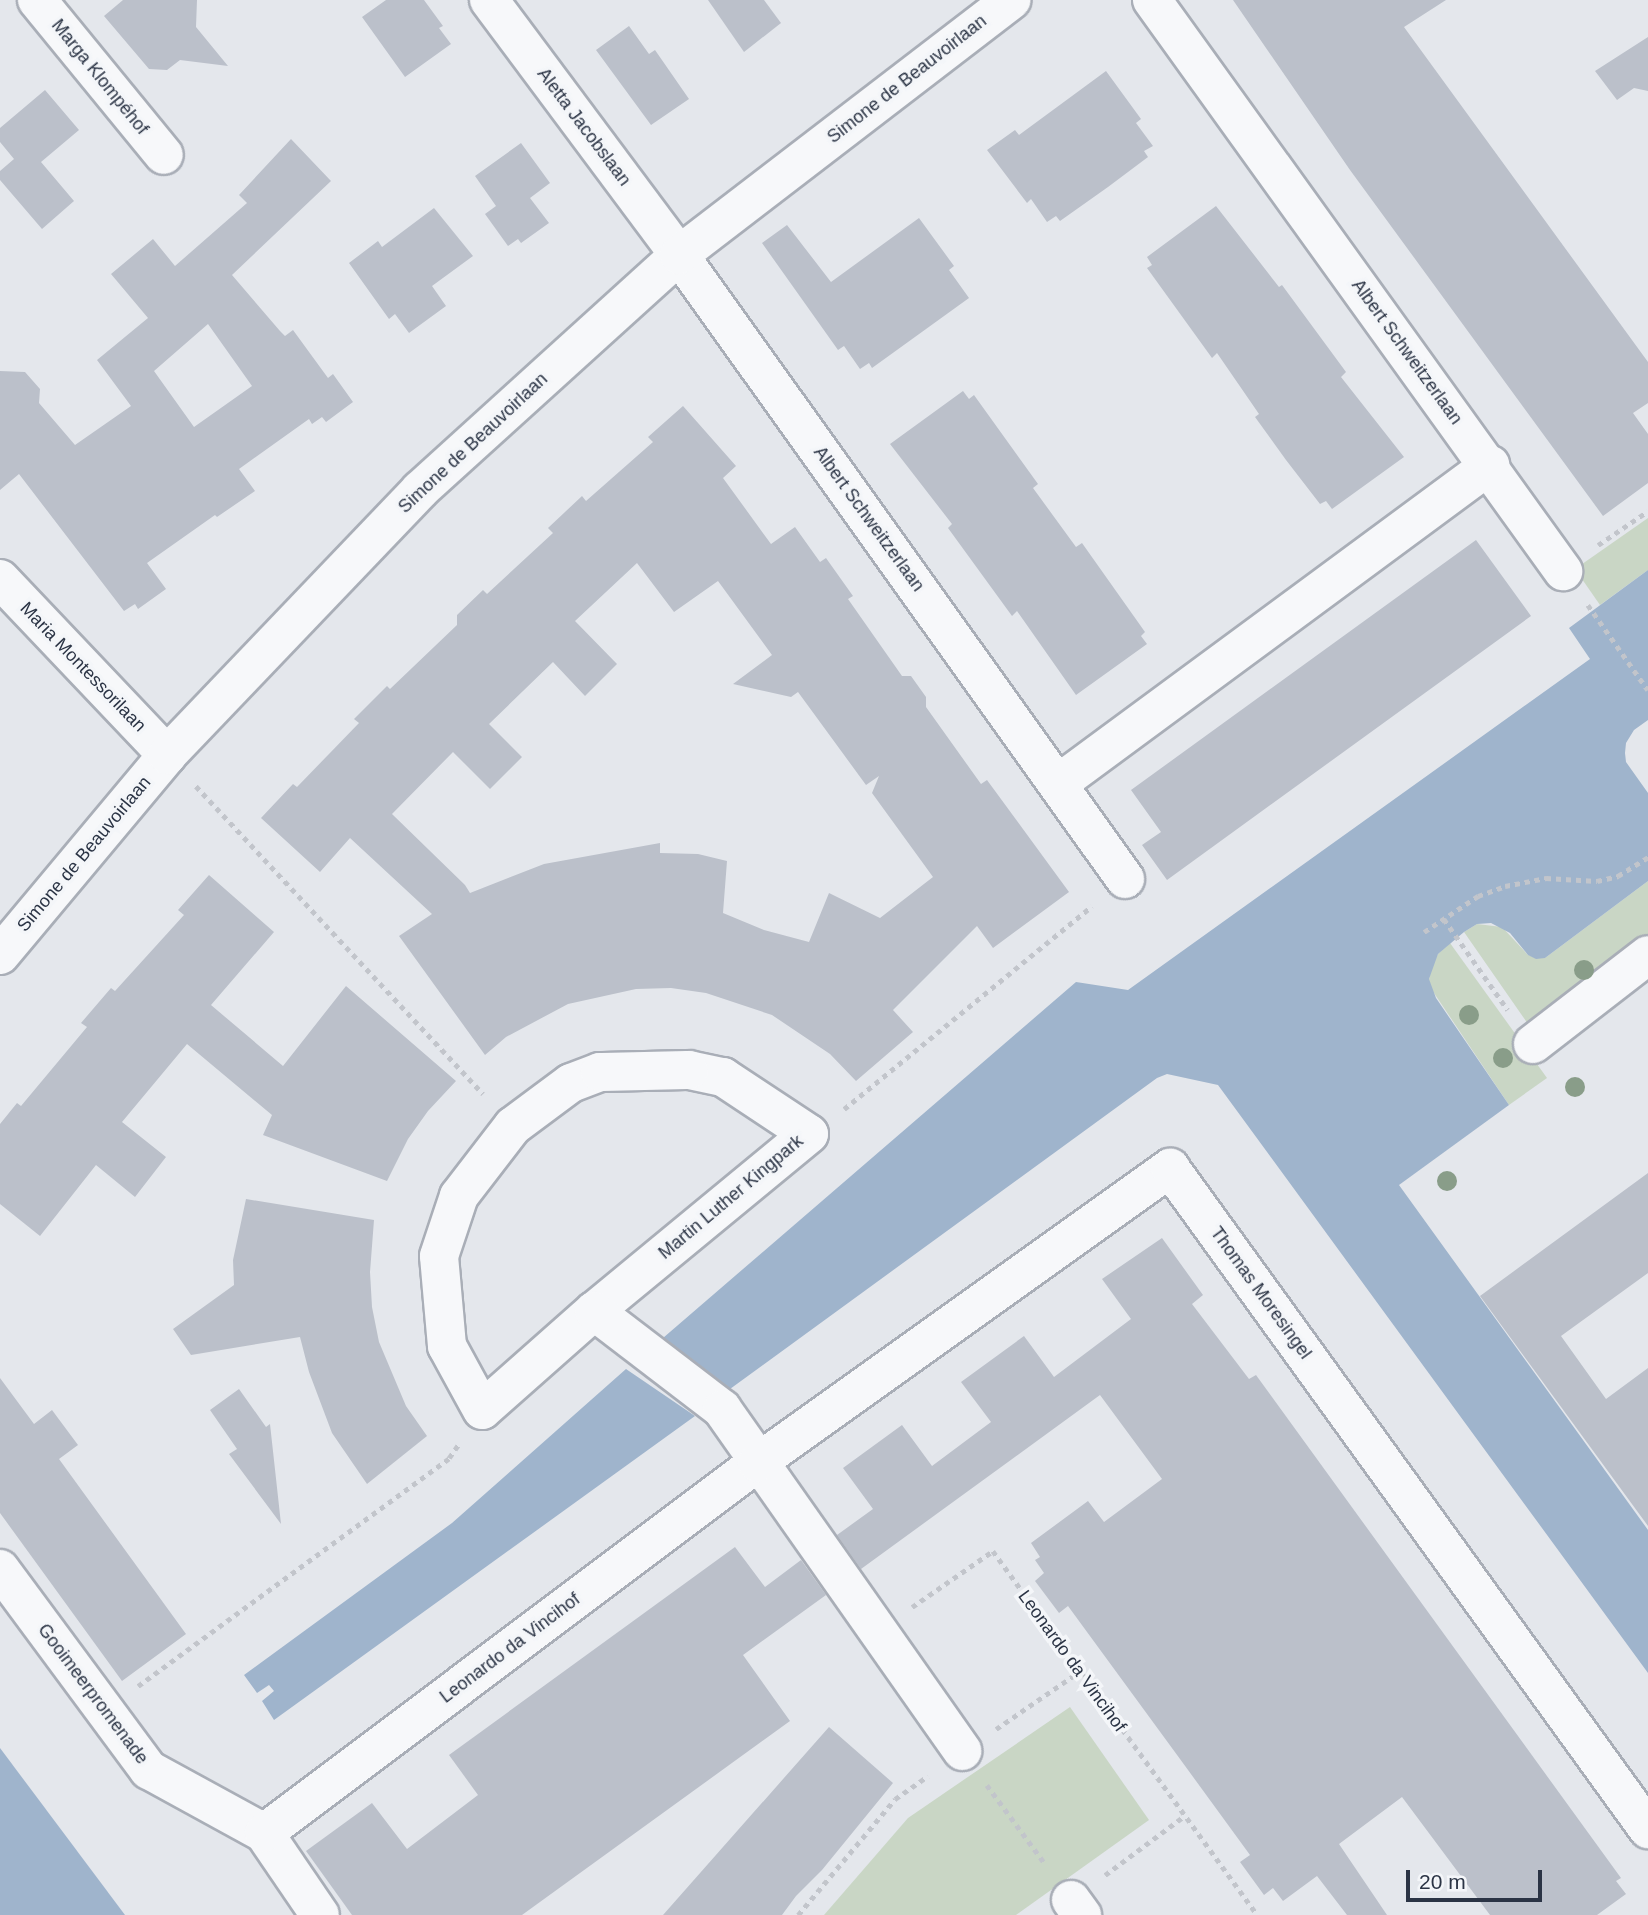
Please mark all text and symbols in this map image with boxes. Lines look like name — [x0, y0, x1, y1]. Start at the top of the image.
street label: Simone de Beauvoirlaan — [823, 10, 991, 148]
street label: Marga Klompéhof — [47, 15, 153, 139]
street label: Aletta Jacobslaan — [533, 64, 635, 190]
street label: Albert Schweitzerlaan — [1347, 275, 1467, 429]
street label: Simone de Beauvoirlaan — [394, 368, 552, 518]
street label: Albert Schweitzerlaan — [809, 442, 929, 596]
street label: Maria Montessorilaan — [15, 598, 151, 736]
street label: Simone de Beauvoirlaan — [13, 772, 155, 936]
street label: Martin Luther Kingpark — [654, 1130, 808, 1264]
street label: Thomas Moresingel — [1206, 1223, 1316, 1363]
street label: Leonardo da Vincihof — [1013, 1586, 1131, 1736]
street label: Leonardo da Vincihof — [436, 1588, 584, 1708]
street label: Gooimeerpromenade — [33, 1620, 153, 1768]
scale bar — [1410, 1856, 1546, 1900]
text: 20 m — [1419, 1870, 1466, 1893]

